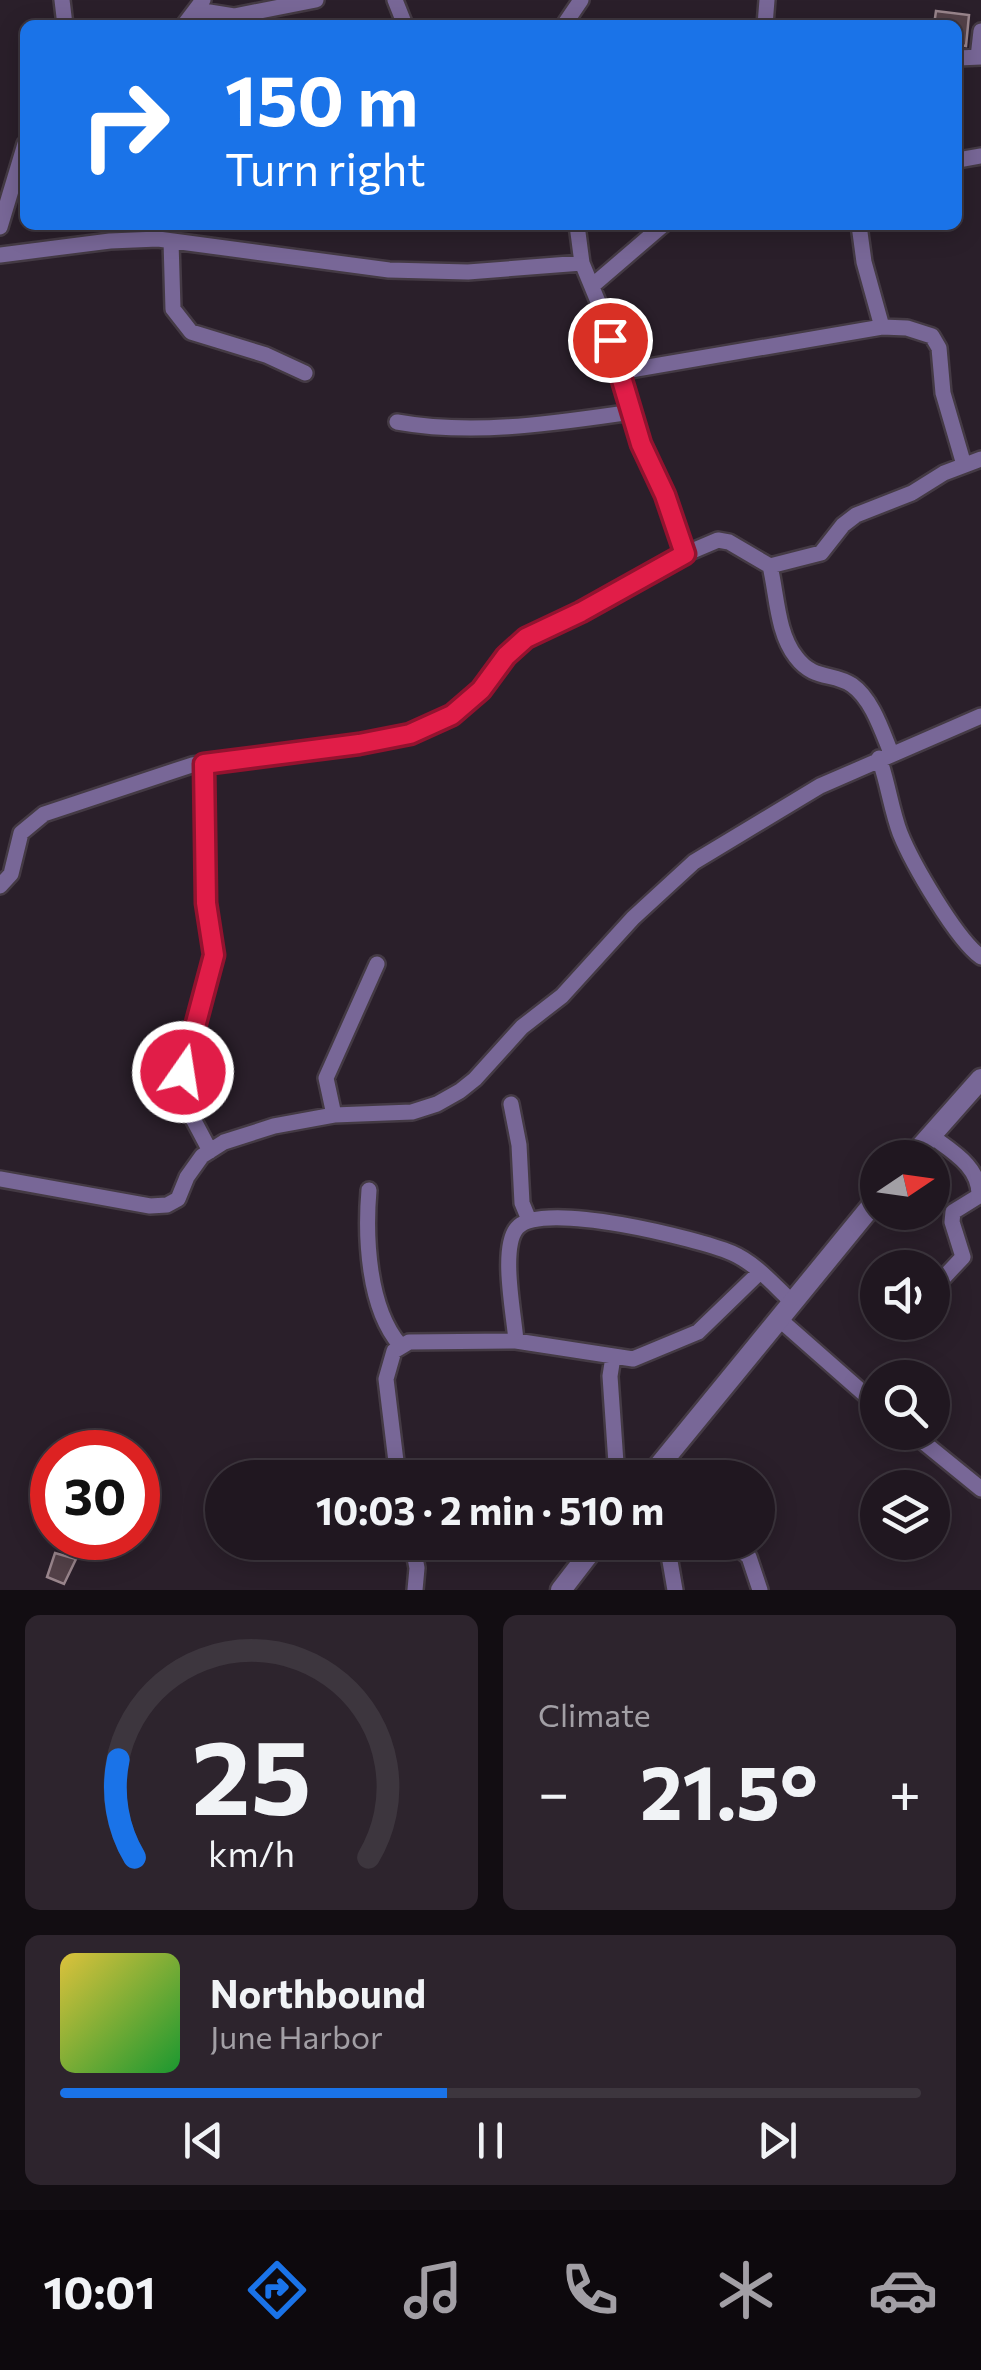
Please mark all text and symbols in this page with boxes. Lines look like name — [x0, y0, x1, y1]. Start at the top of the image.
text: 150 m — [225, 55, 418, 140]
icon: right — [60, 60, 190, 190]
text: Turn right — [225, 140, 426, 195]
pin — [568, 298, 653, 383]
icon: arrive — [583, 313, 638, 368]
position arrow — [131, 1020, 235, 1124]
north arrow — [860, 1140, 950, 1230]
map controls — [860, 1140, 950, 1560]
button: sound — [860, 1250, 950, 1340]
button: search — [860, 1360, 950, 1450]
speed limit sign: 30 — [30, 1430, 160, 1560]
button: layers — [860, 1470, 950, 1560]
text: 10:03 · 2 min · 510 m — [316, 1486, 664, 1533]
text: Climate — [538, 1694, 651, 1734]
text: 25 — [192, 1709, 311, 1836]
text: 21.5° — [640, 1744, 818, 1835]
text: − — [538, 1757, 569, 1824]
text: + — [889, 1757, 921, 1824]
text: km/h — [208, 1831, 295, 1874]
text: Northbound — [210, 1969, 426, 2016]
text: June Harbor — [210, 2016, 383, 2056]
icon: previous — [176, 2113, 231, 2168]
icon: pause — [463, 2113, 518, 2168]
icon: next — [750, 2113, 805, 2168]
icon: directions — [242, 2255, 312, 2325]
icon: music — [398, 2255, 468, 2325]
icon: phone — [555, 2255, 625, 2325]
icon: climate — [711, 2255, 781, 2325]
icon: car — [868, 2255, 938, 2325]
text: 10:01 — [43, 2263, 156, 2318]

